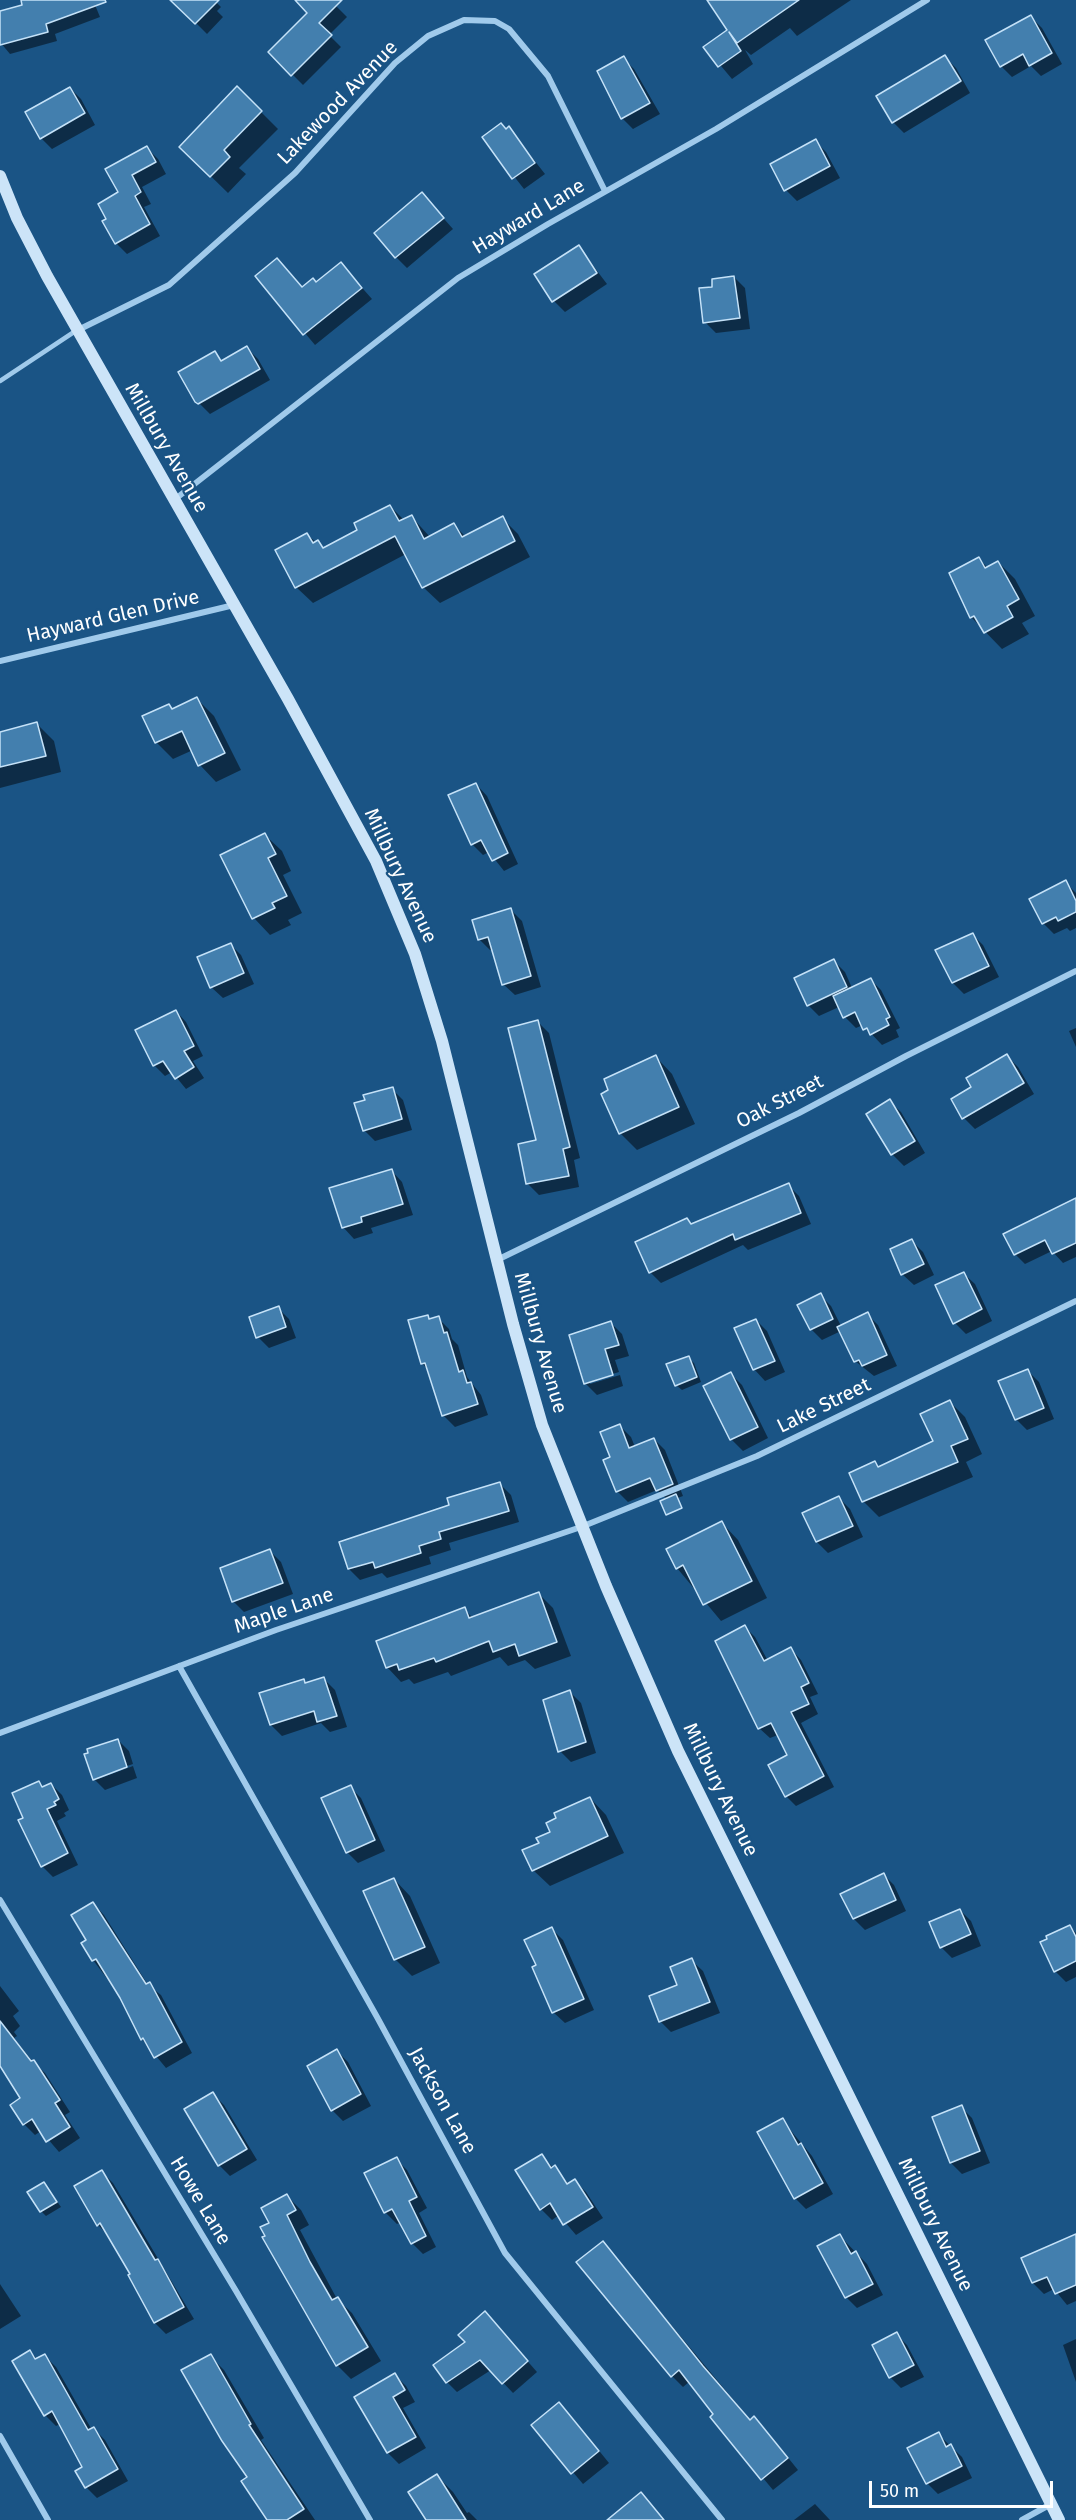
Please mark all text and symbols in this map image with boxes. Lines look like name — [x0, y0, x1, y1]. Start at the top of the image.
street label: Lakewood Avenue — [273, 36, 403, 170]
street label: Hayward Lane — [469, 174, 589, 260]
street label: Millbury Avenue — [119, 379, 213, 517]
street label: Hayward Glen Drive — [24, 585, 202, 649]
street label: Millbury Avenue — [358, 805, 442, 947]
street label: Oak Street — [733, 1070, 827, 1134]
street label: Millbury Avenue — [508, 1270, 572, 1416]
street label: Lake Street — [773, 1373, 875, 1439]
street label: Maple Lane — [231, 1583, 337, 1639]
street label: Millbury Avenue — [677, 1719, 763, 1861]
street label: Jackson Lane — [403, 2044, 481, 2158]
street label: Howe Lane — [164, 2152, 236, 2250]
street label: Millbury Avenue — [892, 2154, 978, 2296]
scale bar — [872, 2469, 1056, 2507]
text: 50 m — [880, 2480, 919, 2502]

